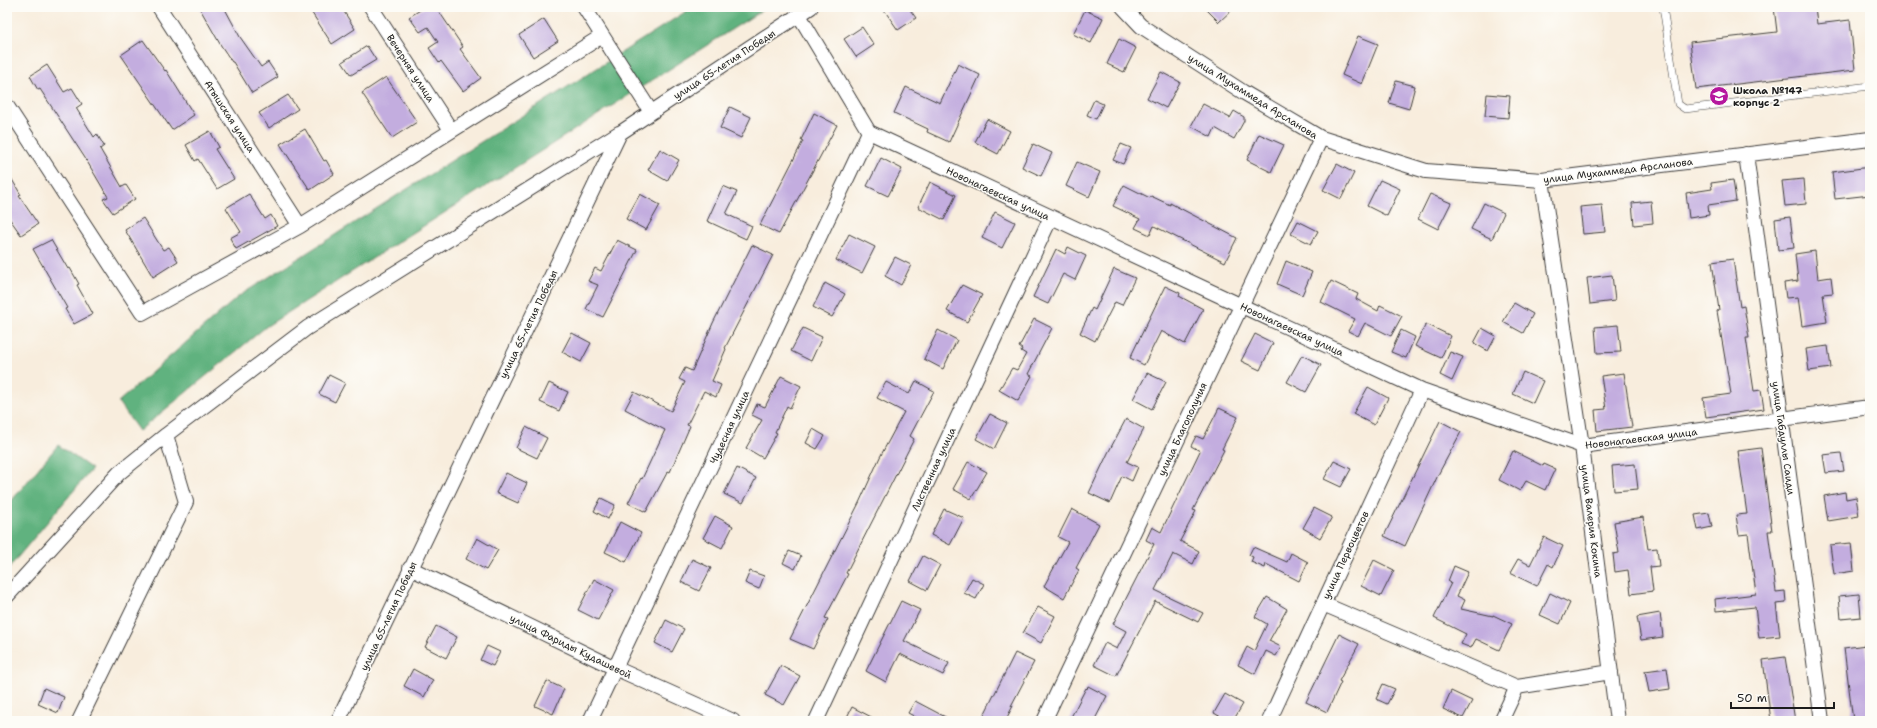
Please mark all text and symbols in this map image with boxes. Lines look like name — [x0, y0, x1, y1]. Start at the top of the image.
street label: улица 65-летия Победы — [671, 27, 778, 102]
street label: Вечерняя улица — [384, 32, 438, 105]
street label: улица Мухаммеда Арсланова — [1185, 51, 1321, 142]
street label: Атышская улица — [201, 78, 258, 155]
place label: Школа №147 корпус 2 — [1733, 84, 1802, 109]
school or university icon: Школа №147 корпус 2 — [1708, 85, 1730, 107]
street label: улица Мухаммеда Арсланова — [1543, 155, 1694, 186]
street label: Новонагаевская улица — [944, 164, 1052, 224]
street label: улица 65-летия Победы — [497, 268, 560, 381]
street label: Новонагаевская улица — [1238, 300, 1346, 360]
street label: улица Благополучия — [1155, 380, 1210, 478]
street label: улица Габдуллы Саиди — [1769, 380, 1798, 496]
street label: Чудесная улица — [707, 388, 752, 466]
street label: Лиственная улица — [908, 425, 959, 513]
street label: Новонагаевская улица — [1584, 425, 1699, 452]
street label: улица Валерия Кокина — [1578, 464, 1605, 579]
street label: улица Первоцветов — [1319, 509, 1372, 601]
street label: улица 65-летия Победы — [357, 560, 419, 673]
street label: улица Фариды Кудашевой — [508, 611, 634, 682]
scale bar — [1731, 684, 1834, 710]
text: 50 m — [1737, 690, 1767, 706]

